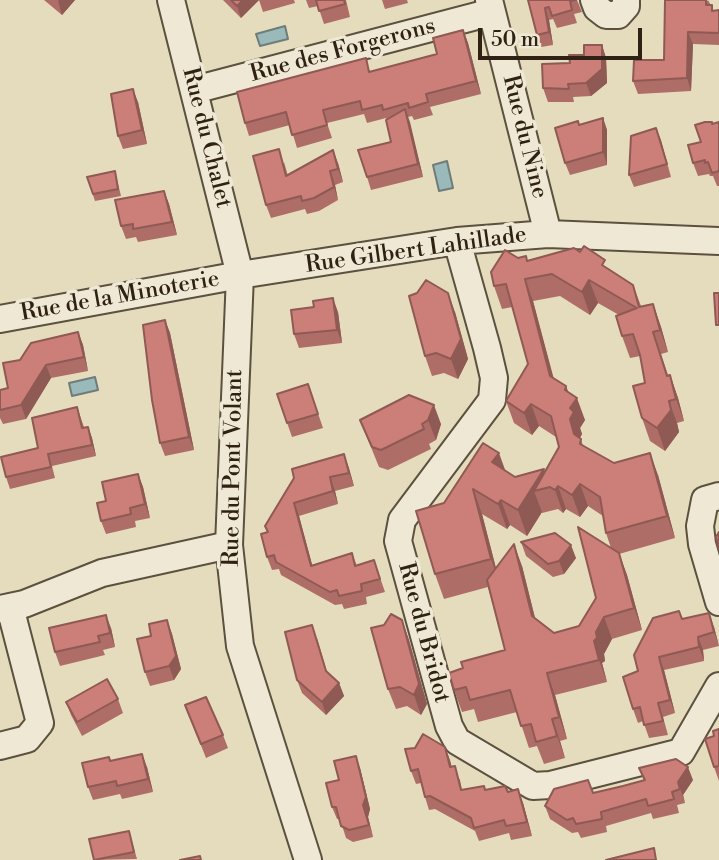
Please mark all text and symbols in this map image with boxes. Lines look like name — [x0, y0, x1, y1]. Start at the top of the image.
street label: Rue des Forgerons — [247, 13, 439, 89]
scale bar — [481, 14, 646, 58]
text: 50 m — [491, 27, 539, 53]
street label: Rue du Chalet — [175, 65, 237, 211]
street label: Rue du Nine — [495, 72, 553, 202]
street label: Rue Gilbert Lahillade — [304, 222, 528, 280]
street label: Rue de la Minoterie — [18, 266, 222, 328]
street label: Rue du Pont Volant — [218, 369, 250, 567]
street label: Rue du Bridot — [391, 560, 455, 706]

